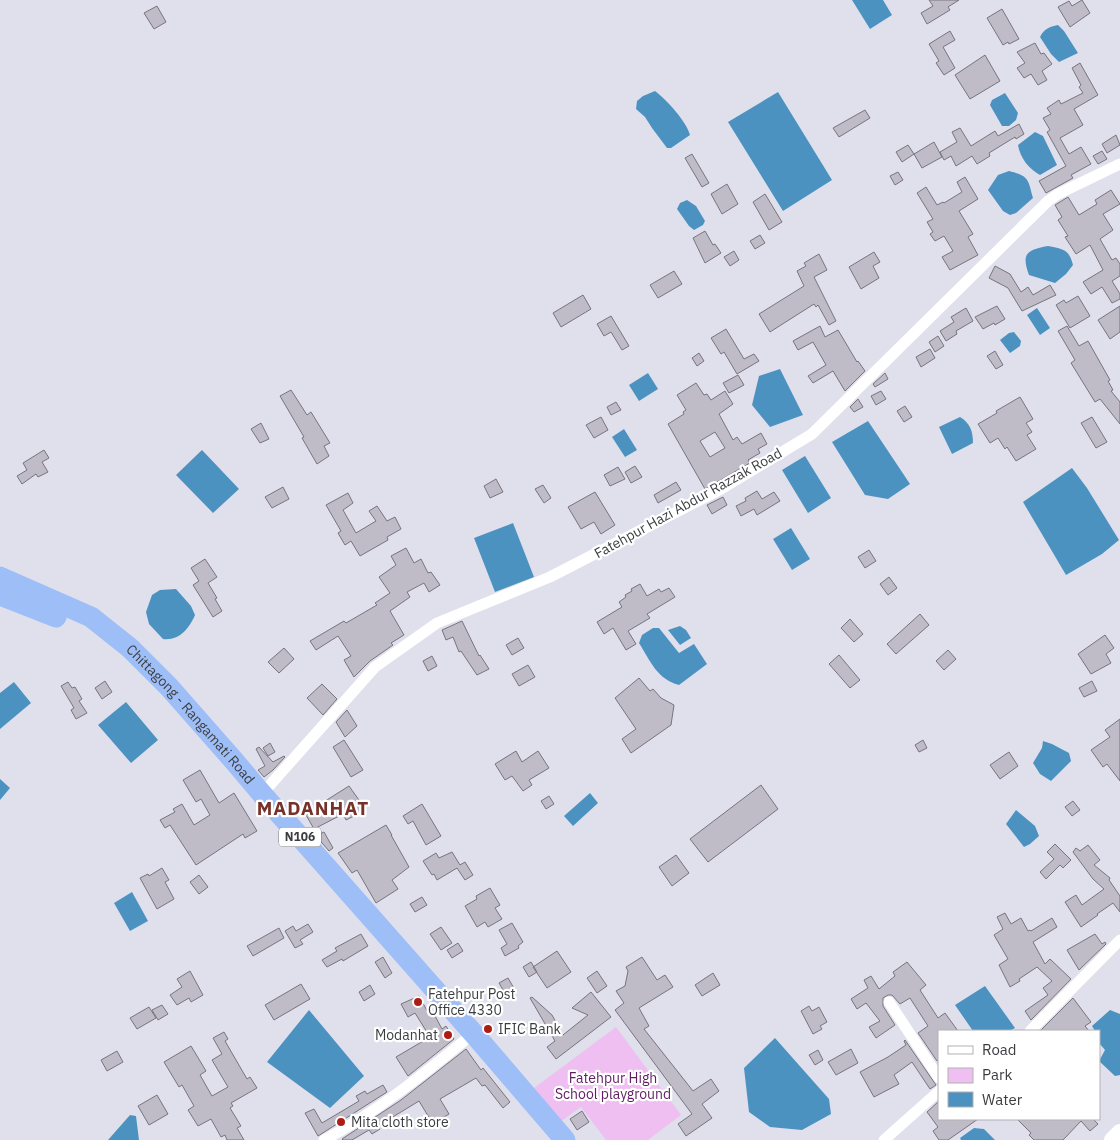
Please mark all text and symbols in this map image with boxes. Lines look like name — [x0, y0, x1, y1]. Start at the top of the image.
street label: Fatehpur Hazi Abdur Razzak Road — [591, 444, 785, 562]
street label: Chittagong - Rangamati Road — [122, 640, 259, 788]
district label: MADANHAT — [257, 796, 369, 820]
road number: N106 — [279, 828, 321, 846]
place label: Fatehpur Post Office 4330 — [428, 985, 516, 1019]
marker: Fatehpur Post Office 4330 — [412, 996, 424, 1008]
place label: IFIC Bank — [498, 1020, 562, 1038]
marker: IFIC Bank — [482, 1023, 494, 1035]
place label: Modanhat — [375, 1026, 438, 1044]
marker: Modanhat — [442, 1029, 454, 1041]
legend — [938, 1030, 1100, 1120]
text: Road — [982, 1040, 1017, 1059]
text: Park — [982, 1065, 1012, 1084]
park label: Fatehpur High School playground — [555, 1069, 671, 1103]
text: Water — [982, 1090, 1023, 1109]
place label: Mita cloth store — [351, 1113, 449, 1131]
marker: Mita cloth store — [335, 1116, 347, 1128]

